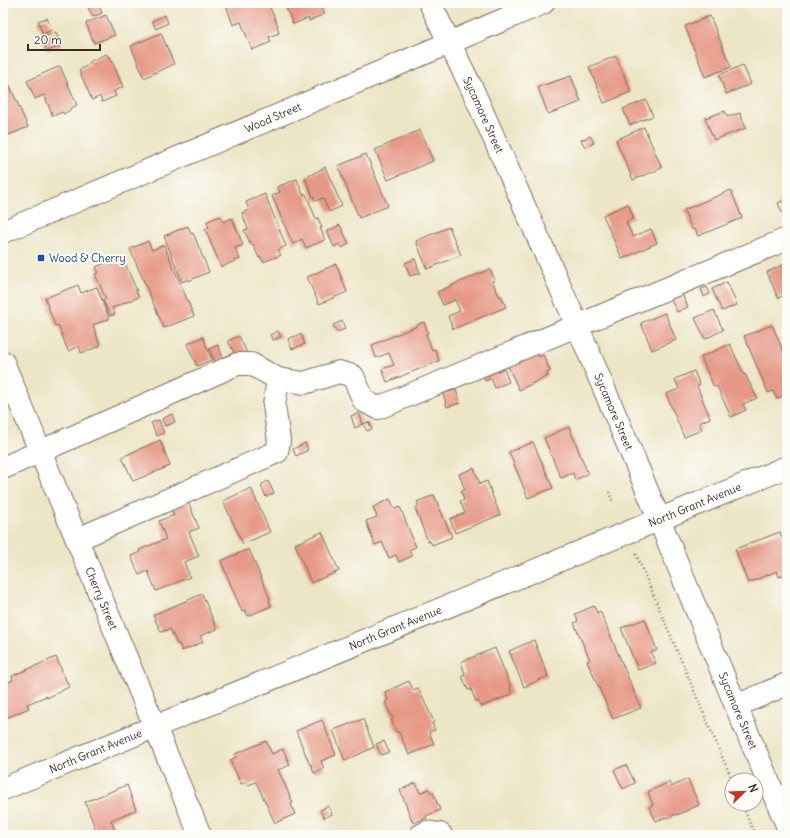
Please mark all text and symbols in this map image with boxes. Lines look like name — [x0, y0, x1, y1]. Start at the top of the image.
scale bar — [28, 26, 100, 52]
text: 20 m — [34, 32, 62, 47]
street label: Sycamore Street — [460, 74, 507, 155]
street label: Wood Street — [242, 99, 304, 136]
place label: Wood & Cherry — [49, 251, 126, 265]
marker: Wood & Cherry — [36, 253, 46, 263]
street label: Sycamore Street — [591, 371, 636, 452]
street label: North Grant Avenue — [646, 480, 743, 530]
street label: Cherry Street — [82, 565, 121, 632]
street label: North Grant Avenue — [347, 603, 444, 653]
street label: Sycamore Street — [716, 670, 761, 751]
street label: North Grant Avenue — [47, 726, 144, 776]
north arrow — [724, 772, 764, 812]
text: N — [745, 782, 761, 794]

